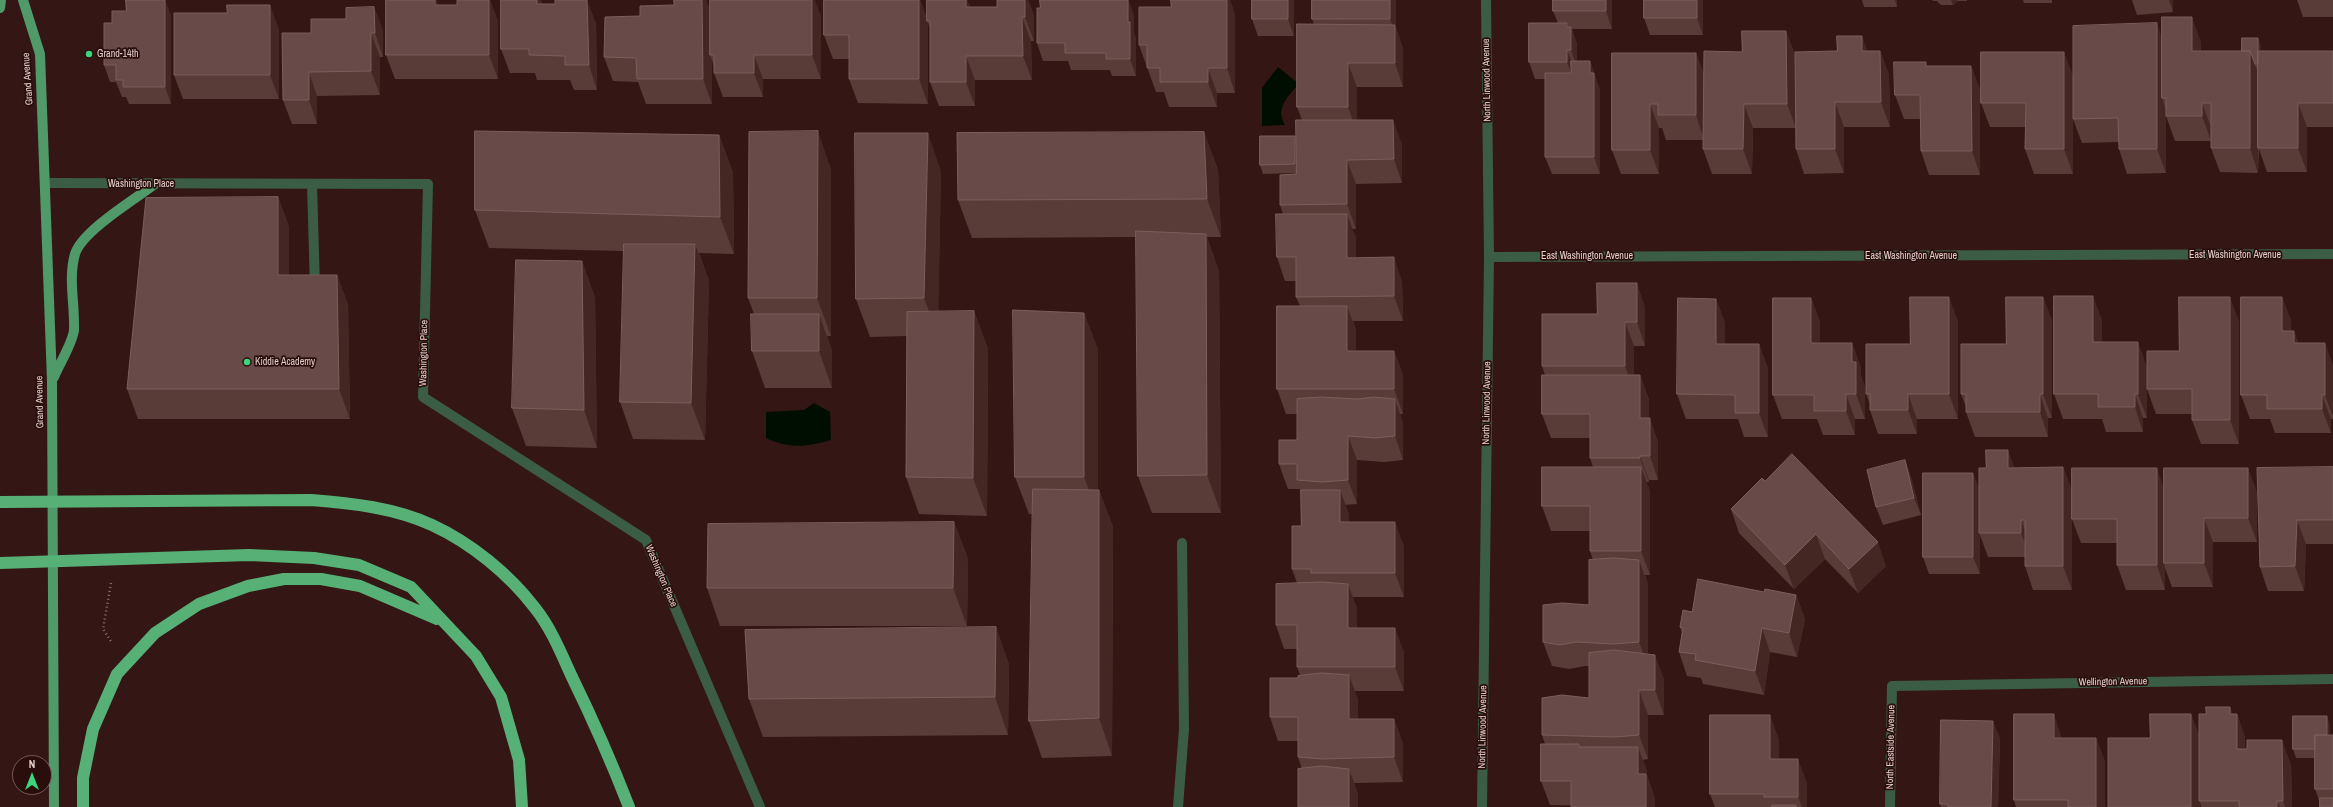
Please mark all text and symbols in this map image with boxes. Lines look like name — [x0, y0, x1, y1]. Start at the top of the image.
street label: North Linwood Avenue — [1480, 38, 1494, 122]
place label: Grand-14th — [97, 48, 138, 60]
marker: Grand-14th — [84, 49, 94, 59]
street label: Grand Avenue — [20, 52, 36, 106]
street label: Washington Place — [108, 178, 174, 190]
street label: East Washington Avenue — [2189, 249, 2281, 261]
street label: East Washington Avenue — [1541, 250, 1633, 262]
street label: East Washington Avenue — [1865, 250, 1957, 262]
street label: Washington Place — [417, 320, 431, 386]
place label: Kiddie Academy — [255, 356, 315, 368]
marker: Kiddie Academy — [242, 357, 252, 367]
street label: North Linwood Avenue — [1480, 361, 1494, 445]
street label: Grand Avenue — [34, 376, 46, 428]
street label: Washington Place — [643, 543, 679, 609]
street label: Wellington Avenue — [2079, 675, 2147, 689]
street label: North Linwood Avenue — [1476, 685, 1490, 769]
street label: North Eastside Avenue — [1884, 705, 1898, 789]
north arrow — [12, 755, 52, 795]
text: N — [29, 757, 35, 771]

